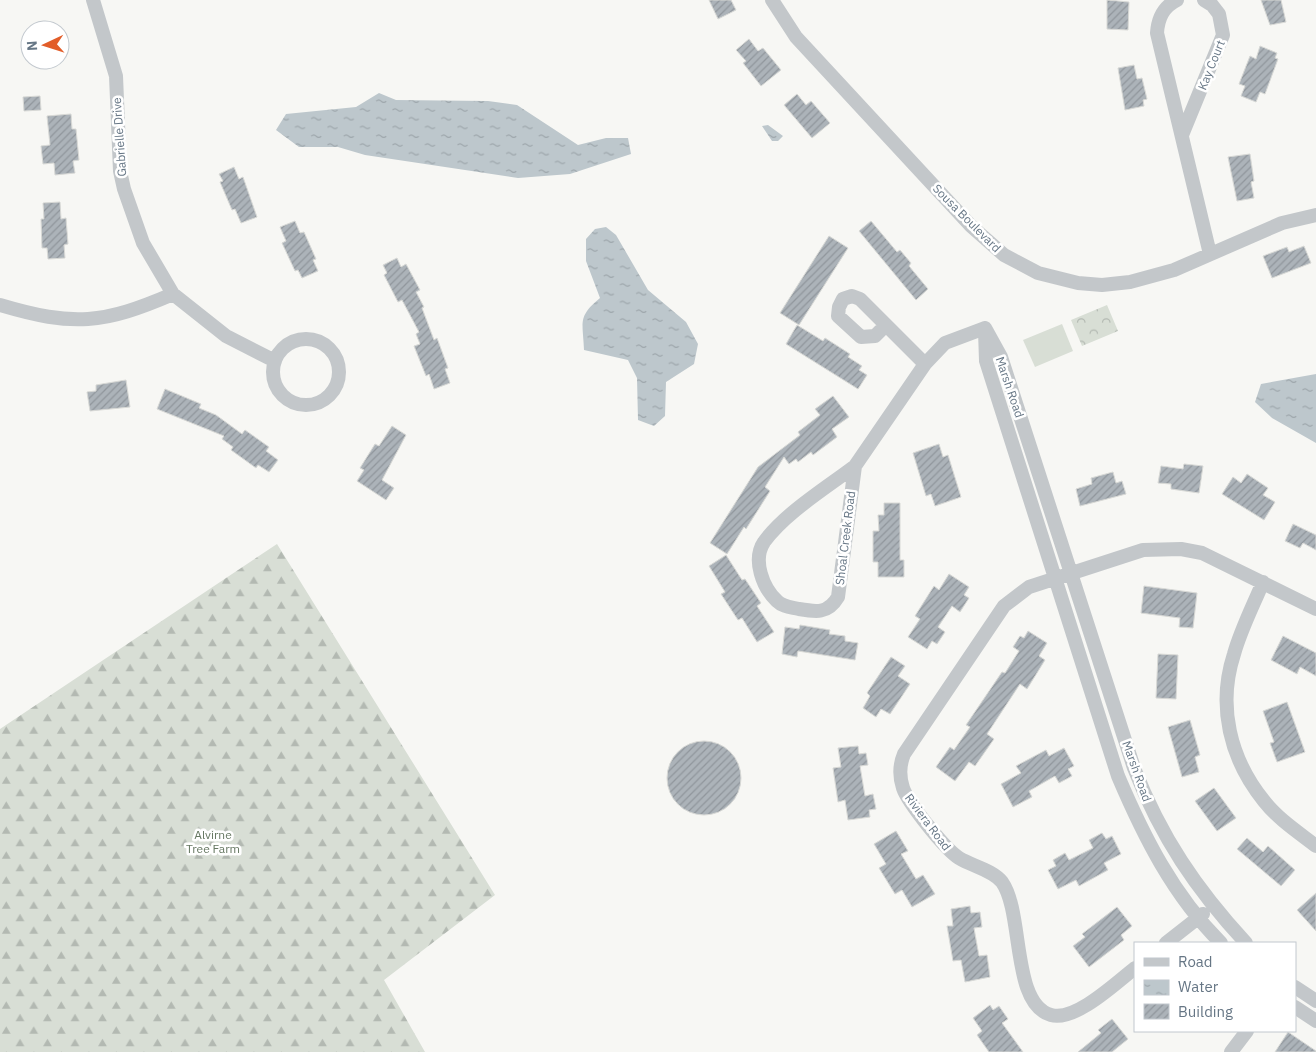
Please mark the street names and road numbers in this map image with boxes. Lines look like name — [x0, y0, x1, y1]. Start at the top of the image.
street label: Kay Court — [1194, 38, 1228, 92]
street label: Gabrielle Drive — [109, 96, 129, 177]
street label: Sousa Boulevard — [930, 181, 1004, 255]
street label: Marsh Road — [993, 354, 1027, 420]
street label: Shoal Creek Road — [832, 490, 858, 586]
street label: Marsh Road — [1119, 739, 1155, 803]
street label: Riviera Road — [902, 791, 954, 853]

